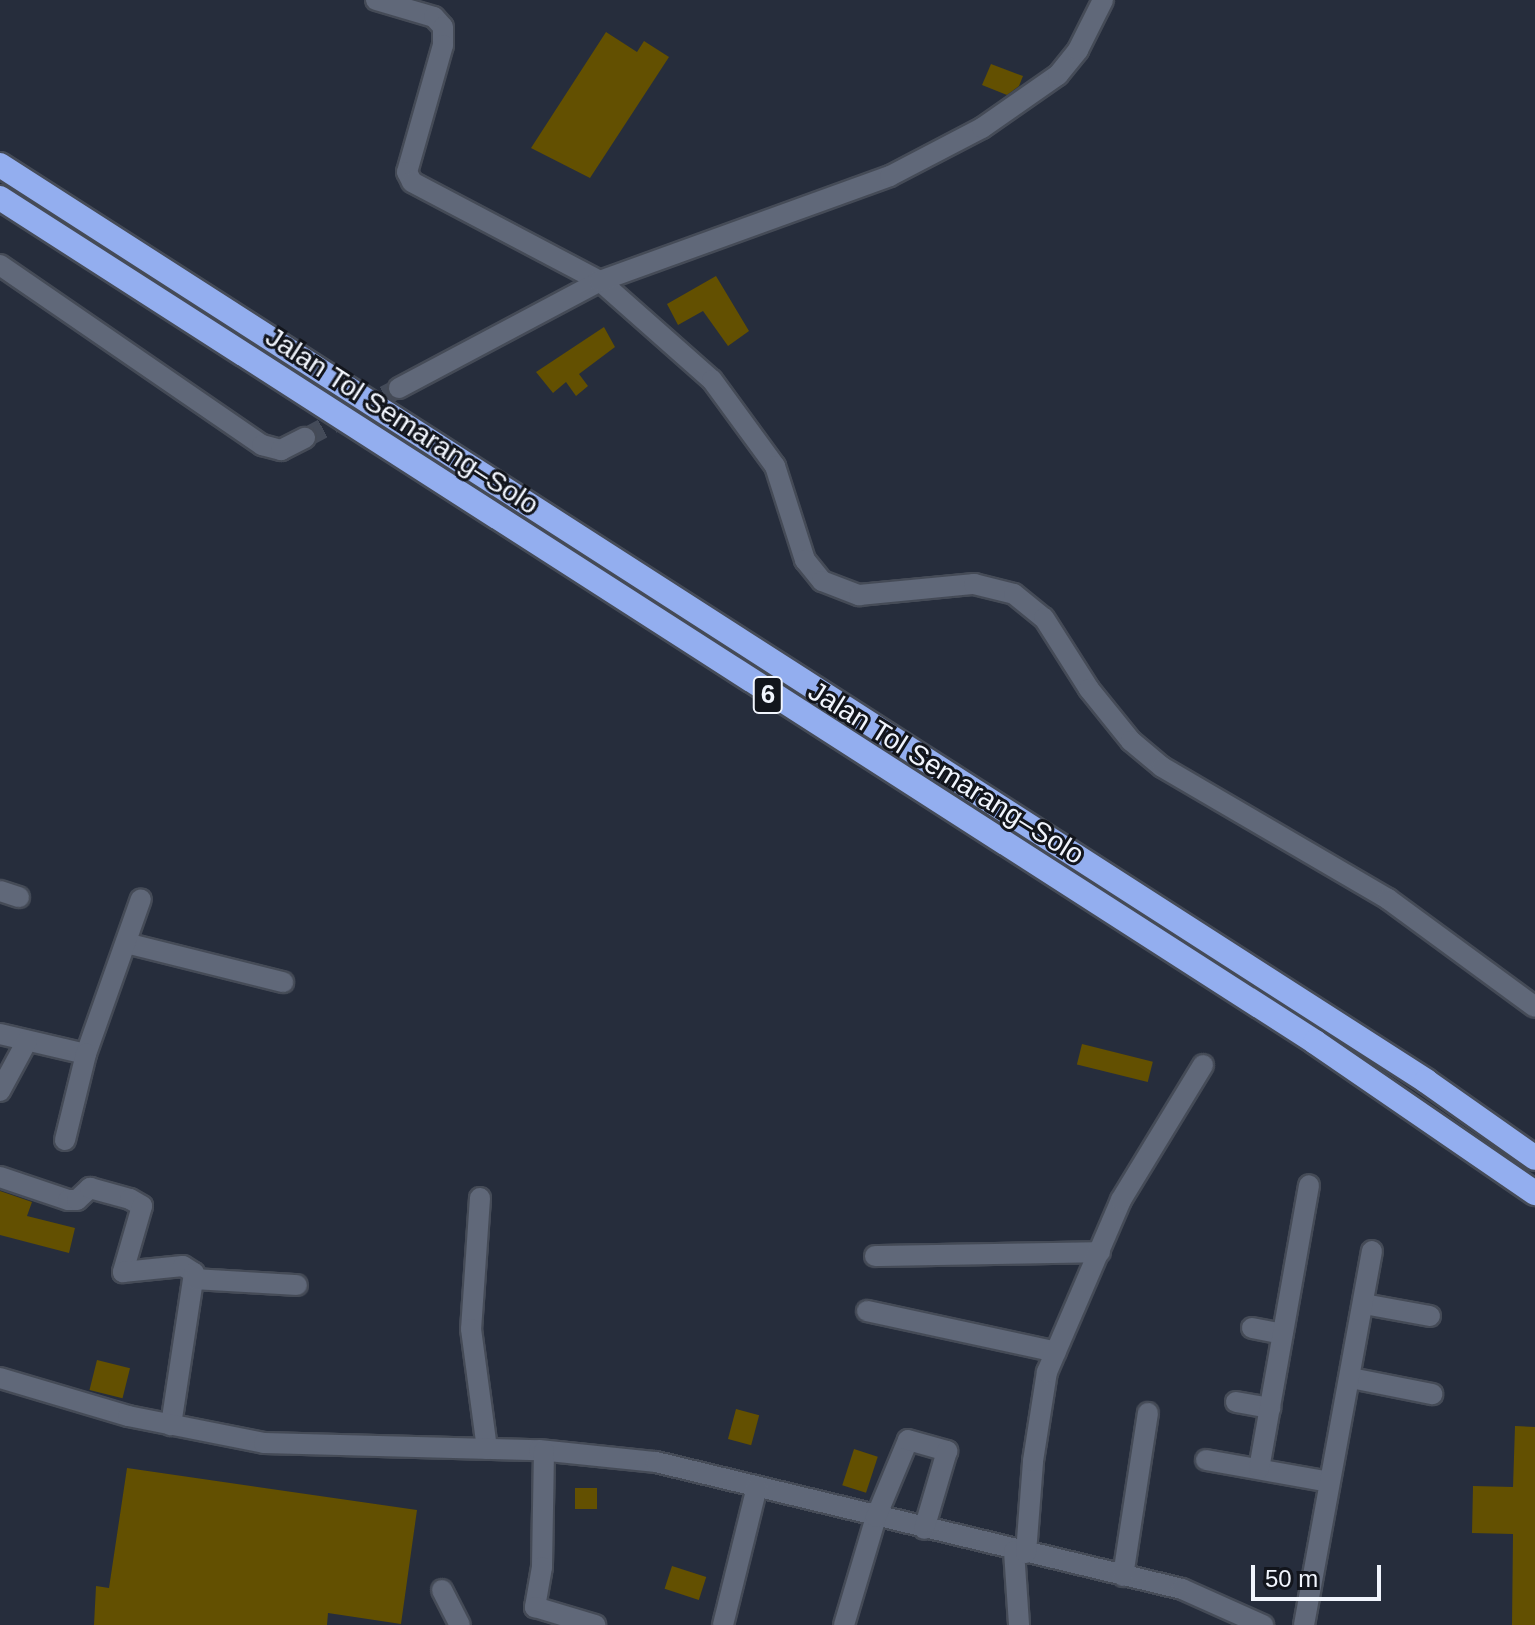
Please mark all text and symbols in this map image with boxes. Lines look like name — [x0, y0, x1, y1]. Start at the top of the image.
street label: Jalan Tol Semarang–Solo — [259, 320, 545, 522]
road number: 6 — [752, 673, 784, 717]
street label: Jalan Tol Semarang–Solo — [802, 674, 1090, 872]
scale bar — [1255, 1549, 1385, 1599]
text: 50 m — [1265, 1565, 1318, 1592]

